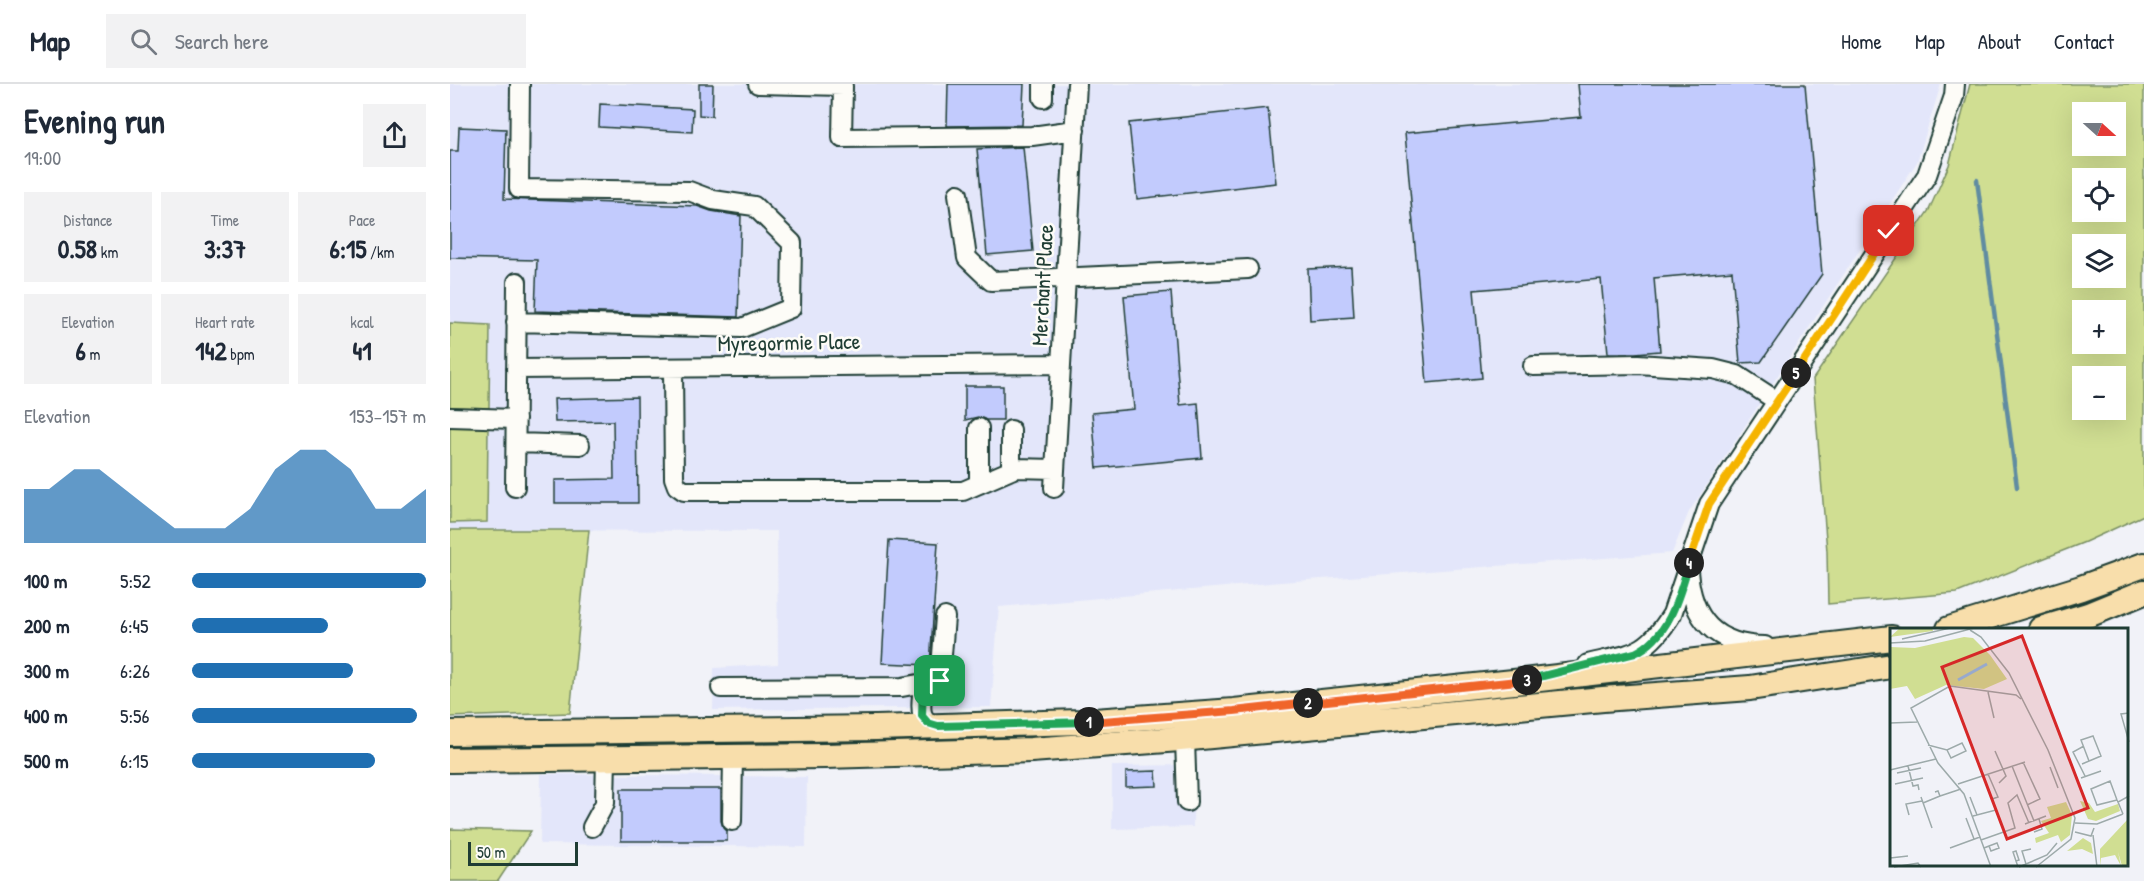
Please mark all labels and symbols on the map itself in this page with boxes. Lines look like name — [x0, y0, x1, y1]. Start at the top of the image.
north arrow — [2072, 102, 2126, 156]
pin — [1863, 205, 1914, 256]
street label: Merchant Place — [1024, 223, 1060, 347]
street label: Myregormie Place — [717, 326, 861, 358]
pin: 5 — [1781, 358, 1811, 388]
pin: 4 — [1674, 548, 1704, 578]
inset map — [1890, 628, 2129, 866]
pin — [914, 655, 965, 706]
pin: 3 — [1512, 665, 1542, 695]
pin: 2 — [1293, 688, 1323, 718]
pin: 1 — [1074, 707, 1104, 737]
scale bar — [468, 839, 578, 866]

